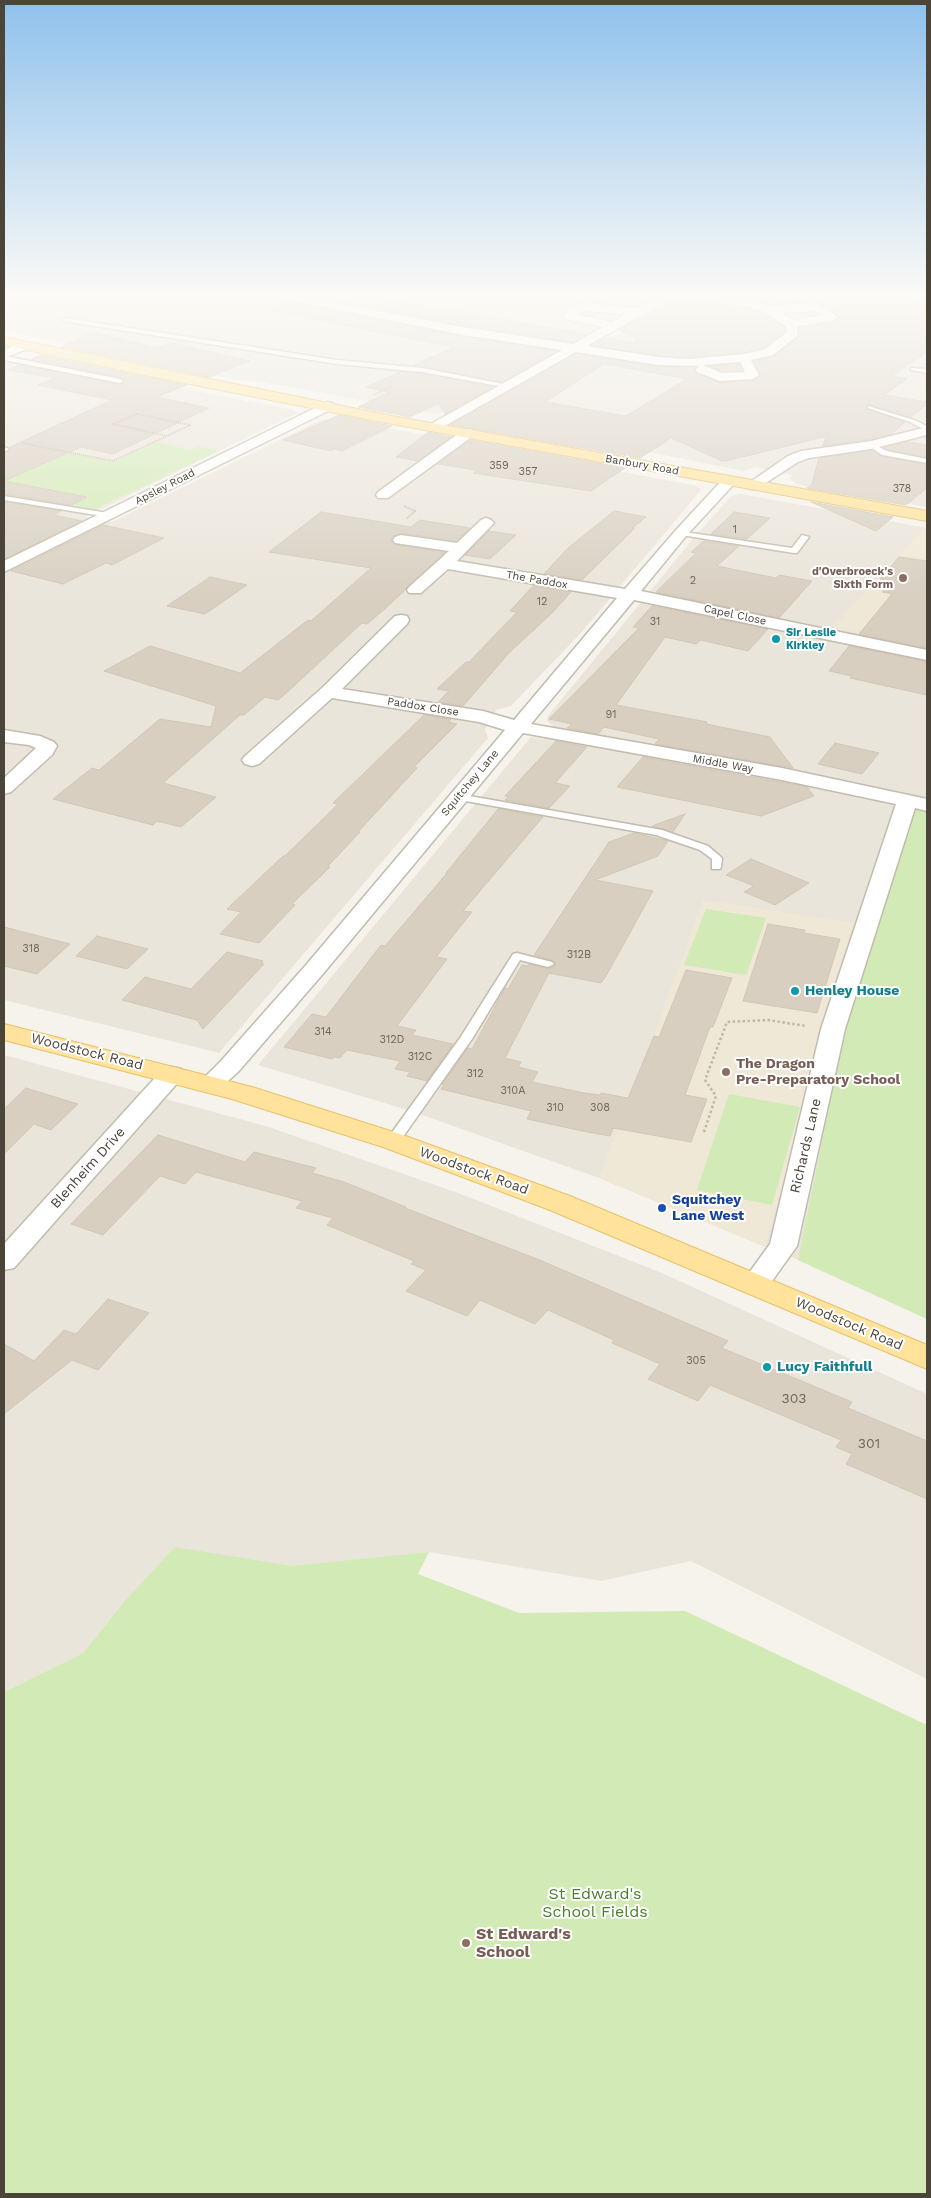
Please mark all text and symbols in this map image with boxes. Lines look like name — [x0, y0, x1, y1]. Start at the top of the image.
street label: Banbury Road — [604, 452, 680, 478]
house number: 359 — [489, 459, 509, 473]
house number: 357 — [519, 465, 537, 479]
street label: Apsley Road — [133, 466, 197, 508]
house number: 378 — [893, 482, 911, 496]
house number: 1 — [733, 523, 737, 537]
place label: d'Overbroeck's Sixth Form — [812, 565, 893, 591]
street label: The Paddox — [505, 568, 569, 592]
marker: d'Overbroeck's Sixth Form — [897, 572, 909, 584]
house number: 2 — [690, 574, 696, 588]
house number: 12 — [537, 595, 547, 609]
street label: Capel Close — [702, 602, 768, 628]
house number: 31 — [650, 615, 660, 629]
place label: Sir Leslie Kirkley — [786, 626, 836, 652]
marker: Sir Leslie Kirkley — [770, 633, 782, 645]
street label: Paddox Close — [386, 695, 460, 719]
house number: 91 — [605, 708, 617, 722]
street label: Squitchey Lane — [438, 747, 502, 819]
street label: Middle Way — [692, 752, 754, 776]
house number: 318 — [22, 942, 40, 956]
house number: 312B — [567, 948, 591, 962]
place label: Henley House — [805, 983, 899, 999]
marker: Henley House — [789, 985, 801, 997]
house number: 314 — [314, 1025, 332, 1039]
street label: Woodstock Road — [29, 1030, 145, 1074]
house number: 312D — [379, 1033, 405, 1047]
house number: 312C — [408, 1050, 432, 1064]
place label: The Dragon Pre-Preparatory School — [736, 1056, 900, 1088]
marker: The Dragon Pre-Preparatory School — [720, 1066, 732, 1078]
house number: 312 — [466, 1067, 484, 1081]
house number: 310A — [501, 1084, 525, 1098]
street label: Richards Lane — [787, 1097, 825, 1195]
house number: 310 — [546, 1101, 564, 1115]
house number: 308 — [590, 1101, 610, 1115]
street label: Blenheim Drive — [47, 1124, 129, 1212]
street label: Woodstock Road — [417, 1143, 531, 1199]
place label: Squitchey Lane West — [672, 1192, 744, 1224]
marker: Squitchey Lane West — [656, 1202, 668, 1214]
street label: Woodstock Road — [793, 1294, 905, 1354]
house number: 305 — [686, 1354, 706, 1368]
place label: Lucy Faithfull — [777, 1359, 872, 1375]
marker: Lucy Faithfull — [761, 1361, 773, 1373]
house number: 303 — [782, 1391, 806, 1407]
house number: 301 — [858, 1436, 880, 1452]
park label: St Edward's School Fields — [542, 1884, 648, 1922]
place label: St Edward's School — [476, 1924, 571, 1962]
marker: St Edward's School — [460, 1937, 472, 1949]

